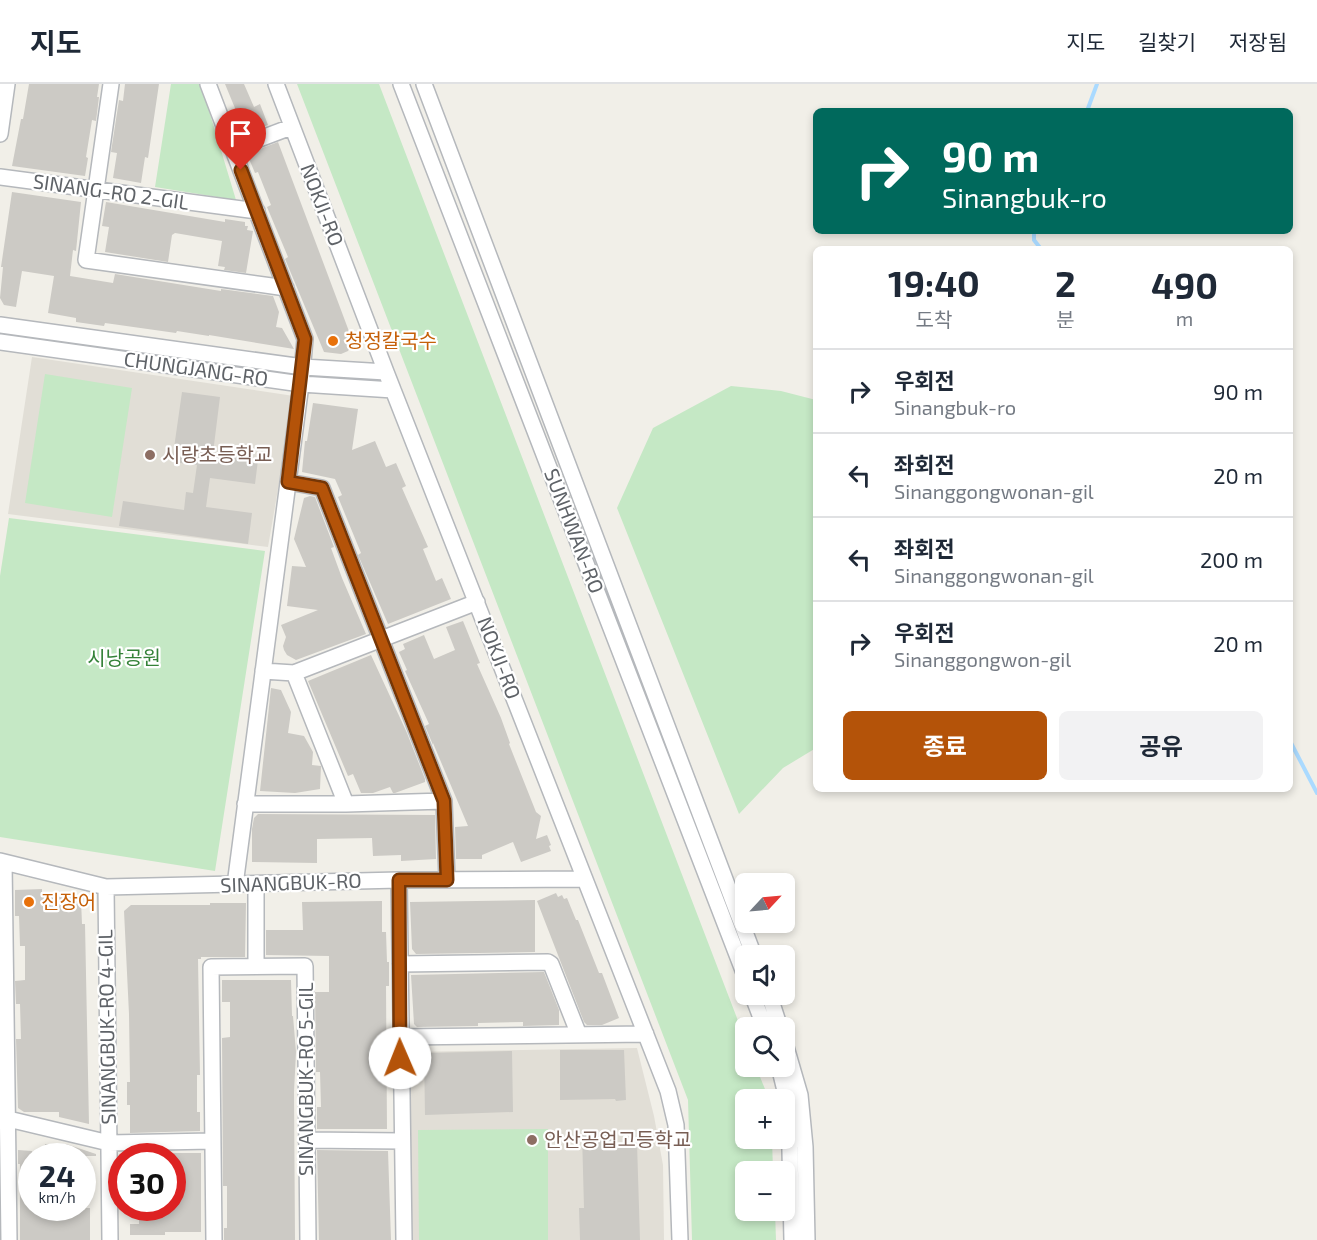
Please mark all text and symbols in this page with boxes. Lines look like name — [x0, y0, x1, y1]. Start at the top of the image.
text: 지도 — [30, 25, 82, 59]
text: 지도 — [1066, 29, 1105, 54]
text: 길찾기 — [1138, 29, 1196, 54]
text: 저장됨 — [1229, 29, 1287, 54]
pin — [215, 108, 266, 170]
icon: arrive — [224, 117, 257, 150]
text: 90 m — [942, 130, 1039, 180]
icon: right — [843, 132, 921, 210]
street label: NOKJI-RO — [296, 160, 350, 249]
street label: SINANG-RO 2-GIL — [32, 168, 191, 214]
text: Sinangbuk-ro — [942, 181, 1107, 213]
text: 19:40 — [888, 261, 980, 304]
text: 2 — [1055, 261, 1076, 304]
text: 490 — [1151, 263, 1218, 306]
text: m — [1176, 306, 1193, 330]
text: 도착 — [916, 307, 952, 331]
text: 분 — [1056, 307, 1075, 331]
place label: 청정칼국수 — [345, 328, 437, 352]
marker: 청정칼국수 — [326, 334, 340, 348]
street label: CHUNGJANG-RO — [123, 346, 270, 390]
text: 우회전 — [894, 367, 955, 393]
icon: right — [843, 375, 876, 408]
text: 90 m — [1213, 378, 1263, 404]
text: Sinangbuk-ro — [894, 395, 1016, 419]
place label: 시랑초등학교 — [162, 442, 272, 466]
marker: 시랑초등학교 — [143, 448, 157, 462]
text: 좌회전 — [894, 451, 955, 477]
icon: left — [843, 459, 876, 492]
text: 20 m — [1213, 462, 1263, 488]
street label: SUNHWAN-RO — [540, 465, 610, 596]
text: Sinanggongwonan-gil — [894, 479, 1094, 503]
text: 좌회전 — [894, 535, 955, 561]
icon: left — [843, 543, 876, 576]
text: 200 m — [1200, 546, 1263, 572]
text: Sinanggongwonan-gil — [894, 563, 1094, 587]
street label: NOKJI-RO — [473, 613, 527, 702]
text: 우회전 — [894, 619, 955, 645]
icon: right — [843, 627, 876, 660]
text: 20 m — [1213, 630, 1263, 656]
park label: 시낭공원 — [87, 645, 161, 669]
text: Sinanggongwon-gil — [894, 647, 1071, 671]
button: 종료 — [843, 711, 1047, 780]
button: 공유 — [1059, 711, 1263, 780]
street label: SINANGBUK-RO — [220, 868, 362, 896]
north arrow — [735, 873, 795, 933]
map controls — [735, 873, 795, 1221]
place label: 진장어 — [41, 889, 96, 913]
marker: 진장어 — [22, 895, 36, 909]
street label: SINANGBUK-RO 4-GIL — [92, 929, 120, 1125]
button: sound — [735, 945, 795, 1005]
street label: SINANGBUK-RO 5-GIL — [293, 982, 317, 1176]
button: search — [735, 1017, 795, 1077]
position arrow — [368, 1026, 432, 1090]
button: + — [735, 1089, 795, 1149]
place label: 안산공업고등학교 — [544, 1127, 691, 1151]
marker: 안산공업고등학교 — [525, 1133, 539, 1147]
speed limit sign: 30 — [108, 1143, 186, 1221]
text: 24 — [39, 1157, 75, 1193]
button: − — [735, 1161, 795, 1221]
text: km/h — [38, 1188, 76, 1206]

